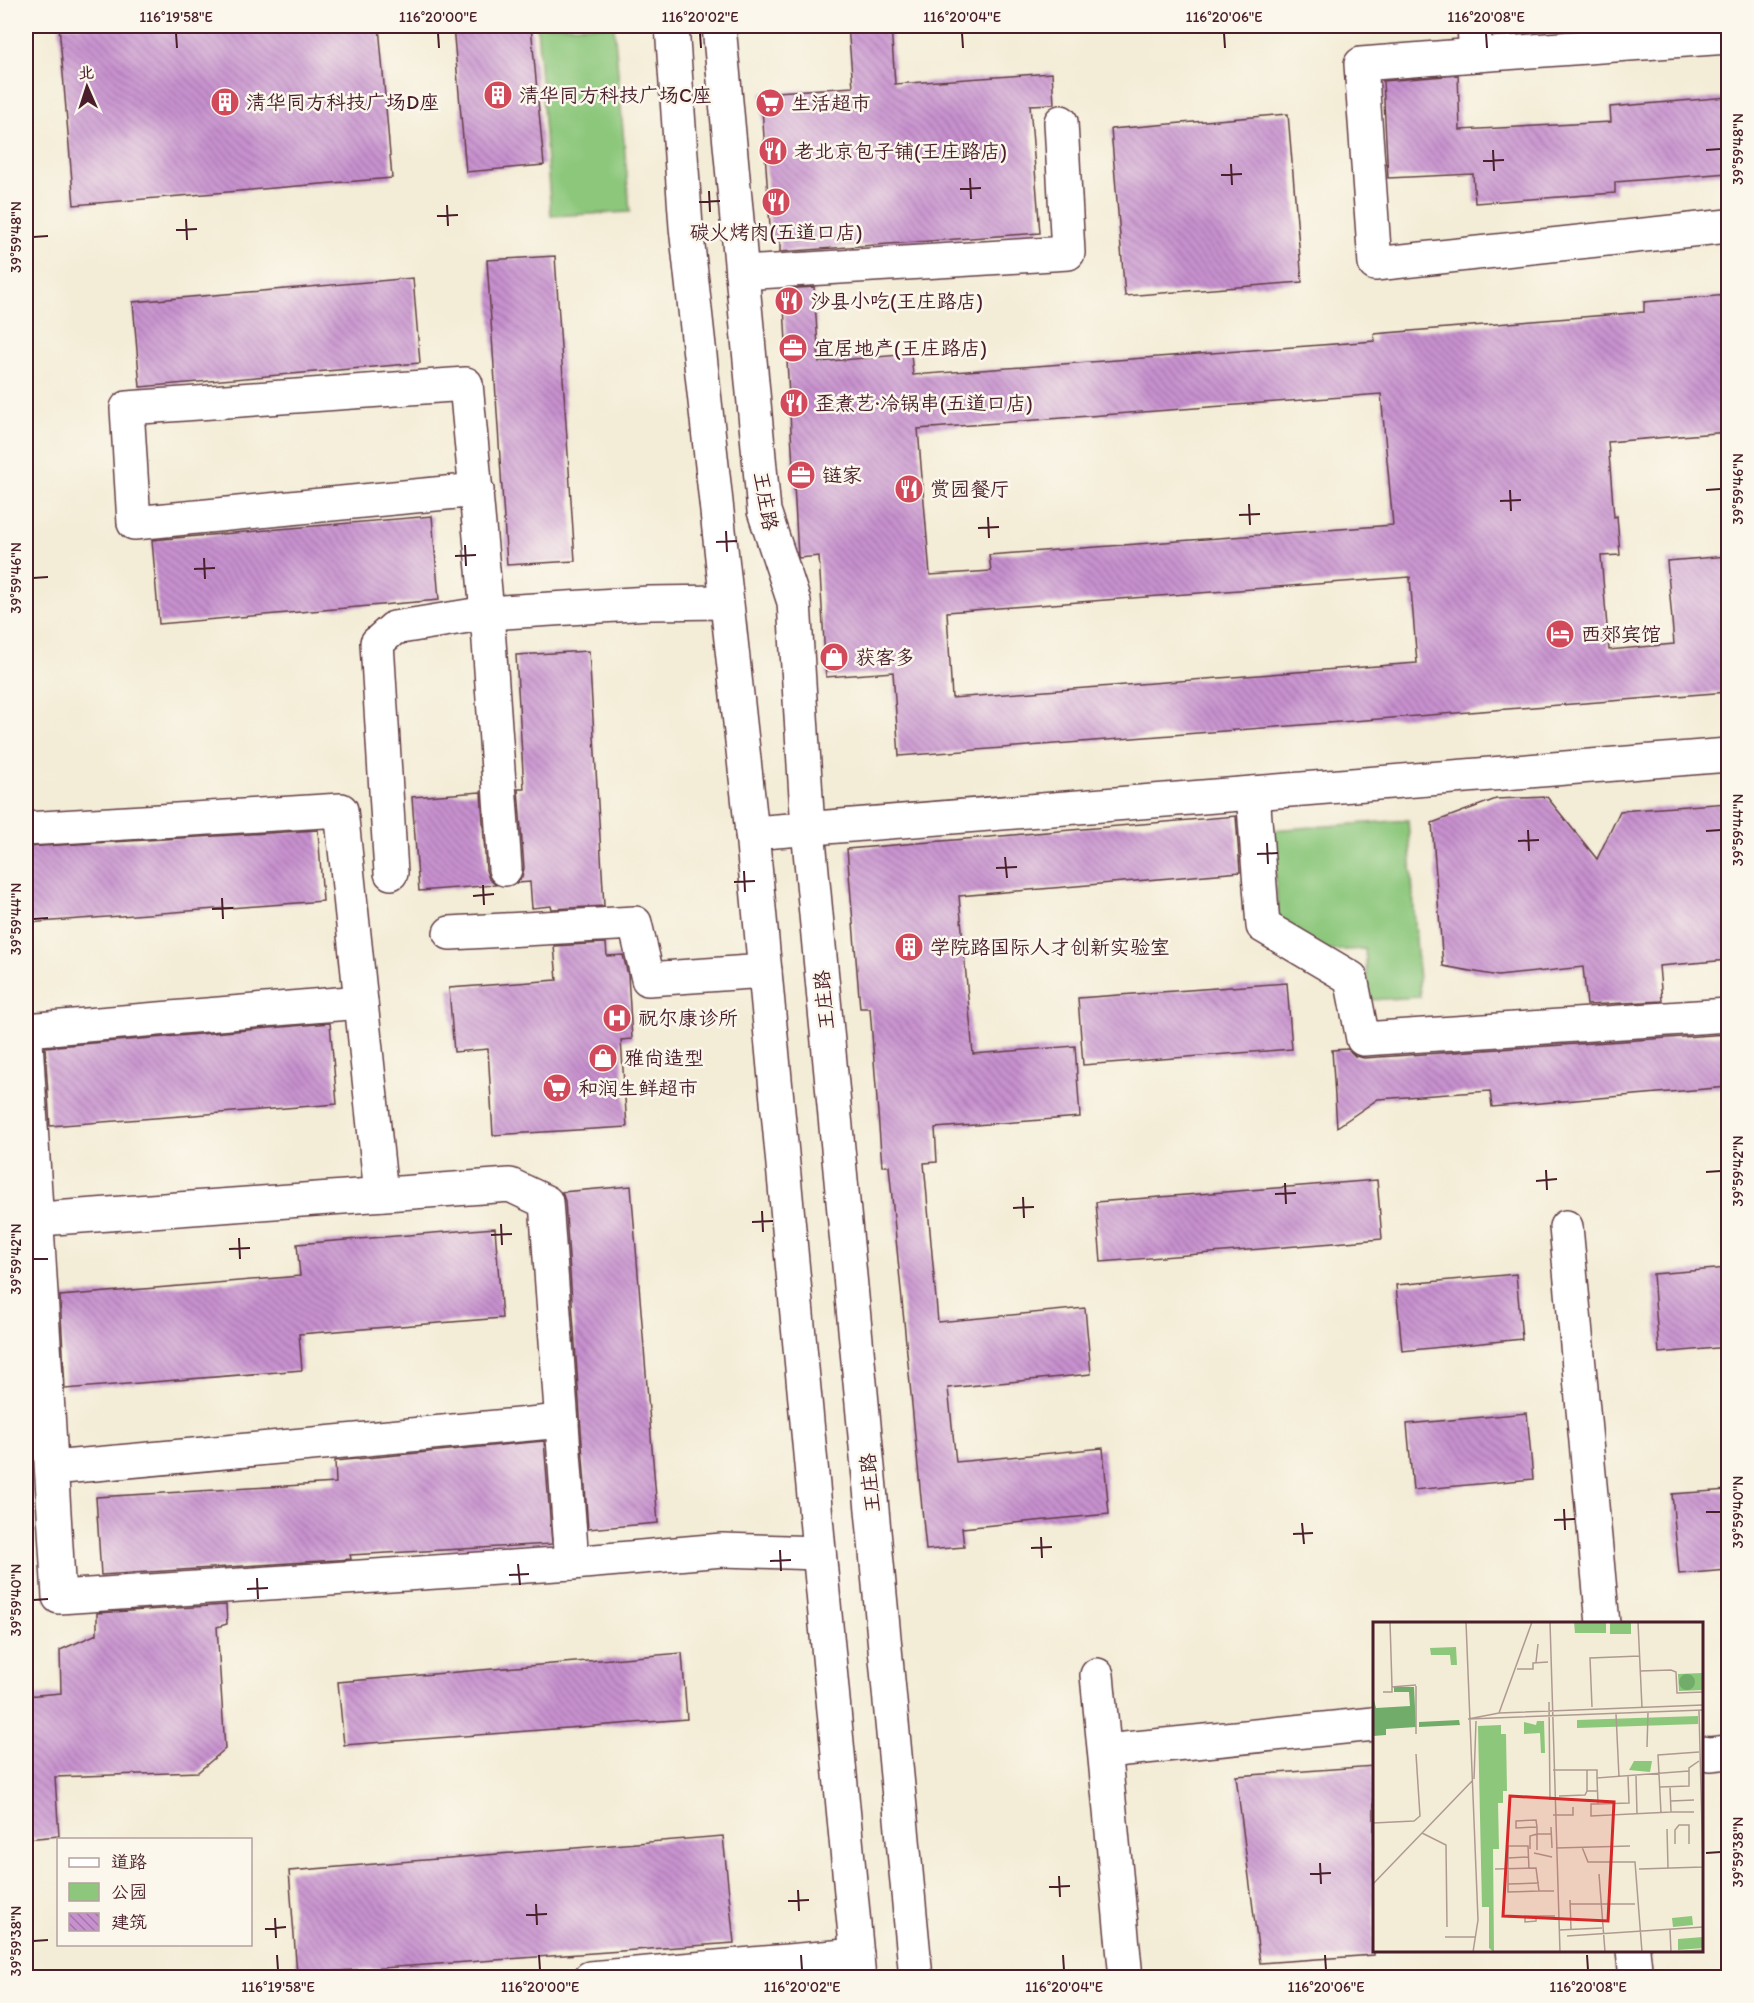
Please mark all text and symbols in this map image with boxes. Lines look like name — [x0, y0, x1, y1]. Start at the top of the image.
text: 116°19'58"E — [139, 8, 213, 26]
text: 116°20'00"E — [399, 8, 477, 26]
text: 116°20'02"E — [661, 8, 739, 26]
text: 116°20'04"E — [923, 8, 1001, 26]
text: 116°20'06"E — [1185, 8, 1263, 26]
text: 116°20'08"E — [1447, 8, 1525, 26]
north arrow — [57, 57, 117, 117]
text: 北 — [78, 63, 95, 82]
building icon: 清华同方科技广场C座 — [482, 79, 514, 111]
place label: 清华同方科技广场C座 — [519, 83, 712, 107]
building icon: 清华同方科技广场D座 — [209, 86, 241, 118]
supermarket icon: 生活超市 — [754, 87, 786, 119]
place label: 清华同方科技广场D座 — [246, 90, 439, 114]
place label: 生活超市 — [791, 91, 871, 115]
text: 39°59'48"N — [1729, 113, 1747, 185]
restaurant icon: 老北京包子铺(王庄路店) — [757, 135, 789, 167]
place label: 老北京包子铺(王庄路店) — [794, 139, 1007, 163]
restaurant icon: 碳火烤肉(五道口店) — [760, 186, 792, 218]
text: 39°59'48"N — [7, 201, 25, 273]
place label: 碳火烤肉(五道口店) — [689, 220, 863, 244]
restaurant icon: 沙县小吃(王庄路店) — [773, 285, 805, 317]
place label: 沙县小吃(王庄路店) — [810, 289, 983, 313]
office icon: 宜居地产(王庄路店) — [777, 332, 809, 364]
place label: 宜居地产(王庄路店) — [814, 336, 987, 360]
restaurant icon: 歪煮艺·冷锅串(五道口店) — [778, 387, 810, 419]
place label: 歪煮艺·冷锅串(五道口店) — [815, 391, 1033, 415]
text: 39°59'46"N — [1729, 453, 1747, 525]
office icon: 链家 — [785, 459, 817, 491]
place label: 链家 — [822, 463, 862, 487]
street label: 王庄路 — [749, 469, 783, 534]
restaurant icon: 赏园餐厅 — [893, 473, 925, 505]
place label: 赏园餐厅 — [930, 477, 1010, 501]
text: 39°59'46"N — [7, 542, 25, 614]
hotel icon: 西郊宾馆 — [1544, 618, 1576, 650]
place label: 西郊宾馆 — [1581, 622, 1661, 646]
shop icon: 获客多 — [818, 641, 850, 673]
place label: 获客多 — [855, 645, 915, 669]
text: 39°59'44"N — [1729, 794, 1747, 866]
text: 39°59'44"N — [7, 883, 25, 955]
building icon: 学院路国际人才创新实验室 — [893, 931, 925, 963]
place label: 学院路国际人才创新实验室 — [930, 935, 1170, 959]
street label: 王庄路 — [809, 968, 839, 1031]
hospital icon: 祝尔康诊所 — [601, 1002, 633, 1034]
place label: 祝尔康诊所 — [638, 1006, 738, 1030]
shop icon: 雅尚造型 — [587, 1042, 619, 1074]
place label: 雅尚造型 — [624, 1046, 704, 1070]
supermarket icon: 和润生鲜超市 — [541, 1072, 573, 1104]
place label: 和润生鲜超市 — [578, 1076, 698, 1100]
text: 39°59'42"N — [1729, 1135, 1747, 1207]
text: 39°59'42"N — [7, 1223, 25, 1295]
street label: 王庄路 — [855, 1451, 885, 1514]
text: 39°59'40"N — [1729, 1476, 1747, 1548]
text: 39°59'40"N — [7, 1564, 25, 1636]
inset map — [1373, 1622, 1703, 1952]
text: 39°59'38"N — [1729, 1817, 1747, 1887]
legend — [57, 1838, 252, 1946]
text: 道路 — [111, 1851, 147, 1873]
text: 公园 — [111, 1881, 147, 1903]
text: 39°59'38"N — [7, 1906, 25, 1976]
text: 建筑 — [111, 1911, 147, 1933]
text: 116°19'58"E — [241, 1978, 315, 1996]
text: 116°20'00"E — [501, 1978, 579, 1996]
text: 116°20'02"E — [763, 1978, 841, 1996]
text: 116°20'04"E — [1025, 1978, 1103, 1996]
text: 116°20'06"E — [1287, 1978, 1365, 1996]
text: 116°20'08"E — [1549, 1978, 1627, 1996]

